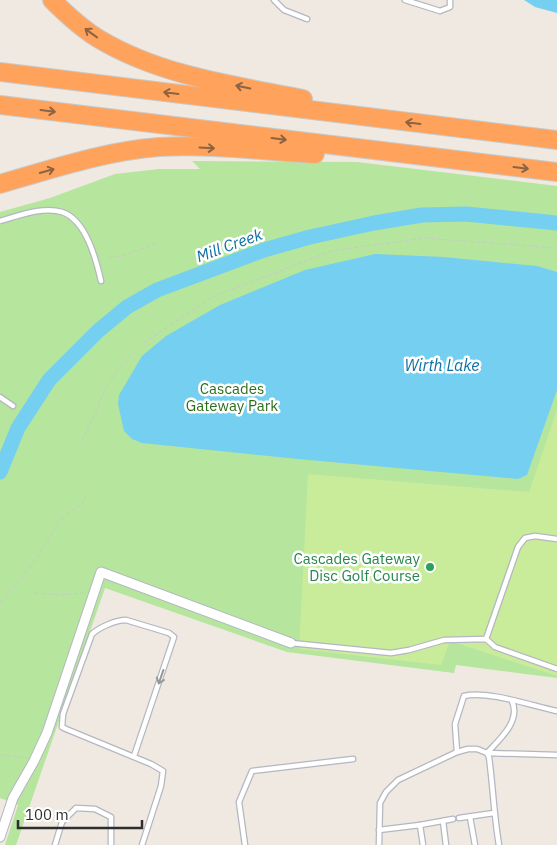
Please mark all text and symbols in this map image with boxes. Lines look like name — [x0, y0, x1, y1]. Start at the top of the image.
one-way arrow — [85, 28, 98, 39]
one-way arrow — [236, 82, 252, 91]
one-way arrow — [163, 88, 179, 98]
one-way arrow — [40, 106, 56, 116]
one-way arrow — [405, 118, 421, 128]
one-way arrow — [271, 134, 287, 144]
one-way arrow — [199, 143, 215, 152]
one-way arrow — [513, 163, 529, 173]
one-way arrow — [39, 165, 55, 175]
water label: Mill Creek — [193, 224, 265, 266]
water label: Wirth Lake — [405, 355, 479, 375]
park label: Cascades Gateway Park — [186, 379, 278, 415]
place label: Cascades Gateway Disc Golf Course — [293, 549, 421, 585]
marker: Cascades Gateway Disc Golf Course — [424, 561, 436, 573]
one-way arrow — [155, 668, 165, 684]
scale bar — [18, 798, 141, 830]
text: 100 m — [25, 805, 69, 824]

